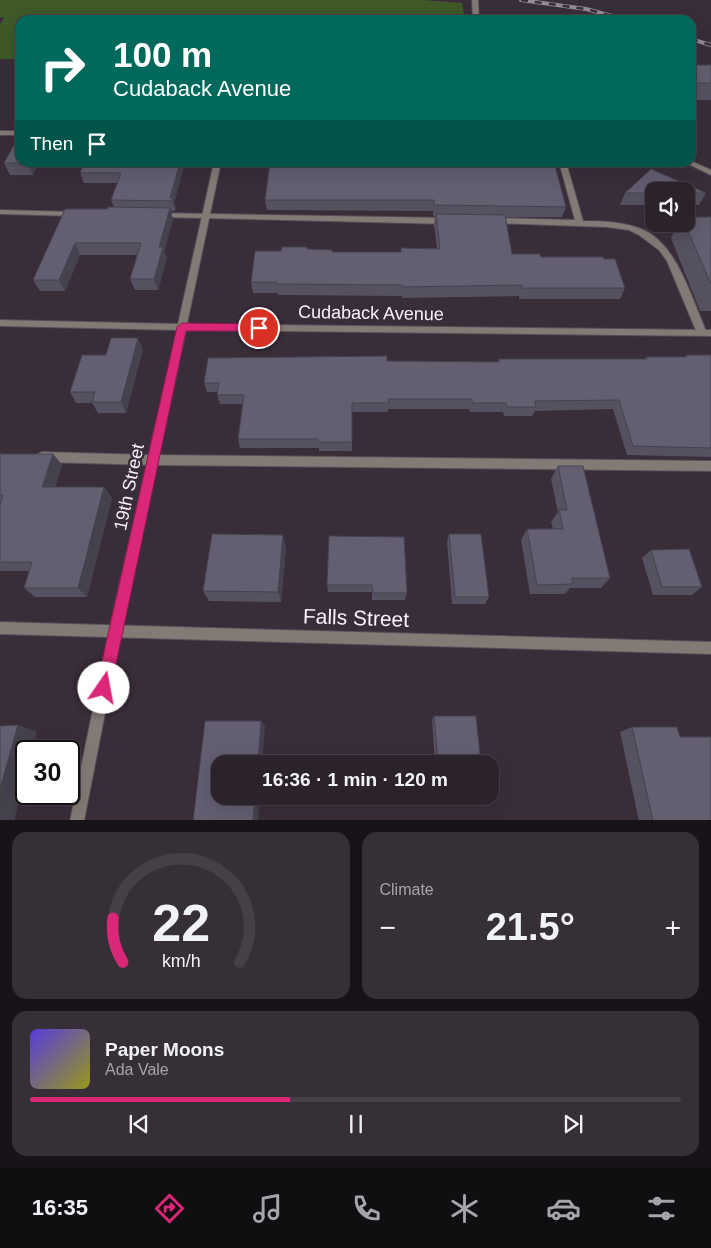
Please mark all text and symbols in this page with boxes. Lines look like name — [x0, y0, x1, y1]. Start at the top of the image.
icon: right — [30, 35, 95, 100]
text: 100 m — [113, 35, 212, 74]
text: Cudaback Avenue — [113, 76, 291, 101]
icon: arrive — [83, 130, 111, 158]
text: Then — [30, 133, 73, 154]
map controls — [645, 182, 695, 232]
button: sound — [645, 182, 695, 232]
street label: Cudaback Avenue — [298, 302, 444, 324]
pin — [238, 307, 280, 349]
icon: arrive — [245, 314, 273, 342]
street label: 19th Street — [110, 442, 148, 532]
street label: Falls Street — [303, 604, 410, 631]
position arrow — [77, 661, 129, 713]
speed limit sign: 30 — [15, 740, 80, 805]
text: 16:36 · 1 min · 120 m — [262, 769, 448, 790]
text: Climate — [380, 881, 434, 898]
text: 22 — [152, 894, 210, 952]
text: 21.5° — [486, 906, 575, 948]
text: − — [380, 912, 396, 943]
text: + — [665, 912, 681, 943]
text: km/h — [161, 951, 200, 971]
text: Paper Moons — [105, 1039, 224, 1060]
text: Ada Vale — [105, 1061, 169, 1078]
icon: previous — [125, 1110, 153, 1138]
icon: pause — [342, 1110, 370, 1138]
icon: next — [559, 1110, 587, 1138]
icon: directions — [152, 1191, 187, 1226]
icon: music — [250, 1191, 285, 1226]
icon: phone — [349, 1191, 384, 1226]
icon: climate — [447, 1191, 482, 1226]
icon: car — [546, 1191, 581, 1226]
icon: filters — [644, 1191, 679, 1226]
text: 16:35 — [32, 1195, 88, 1220]

